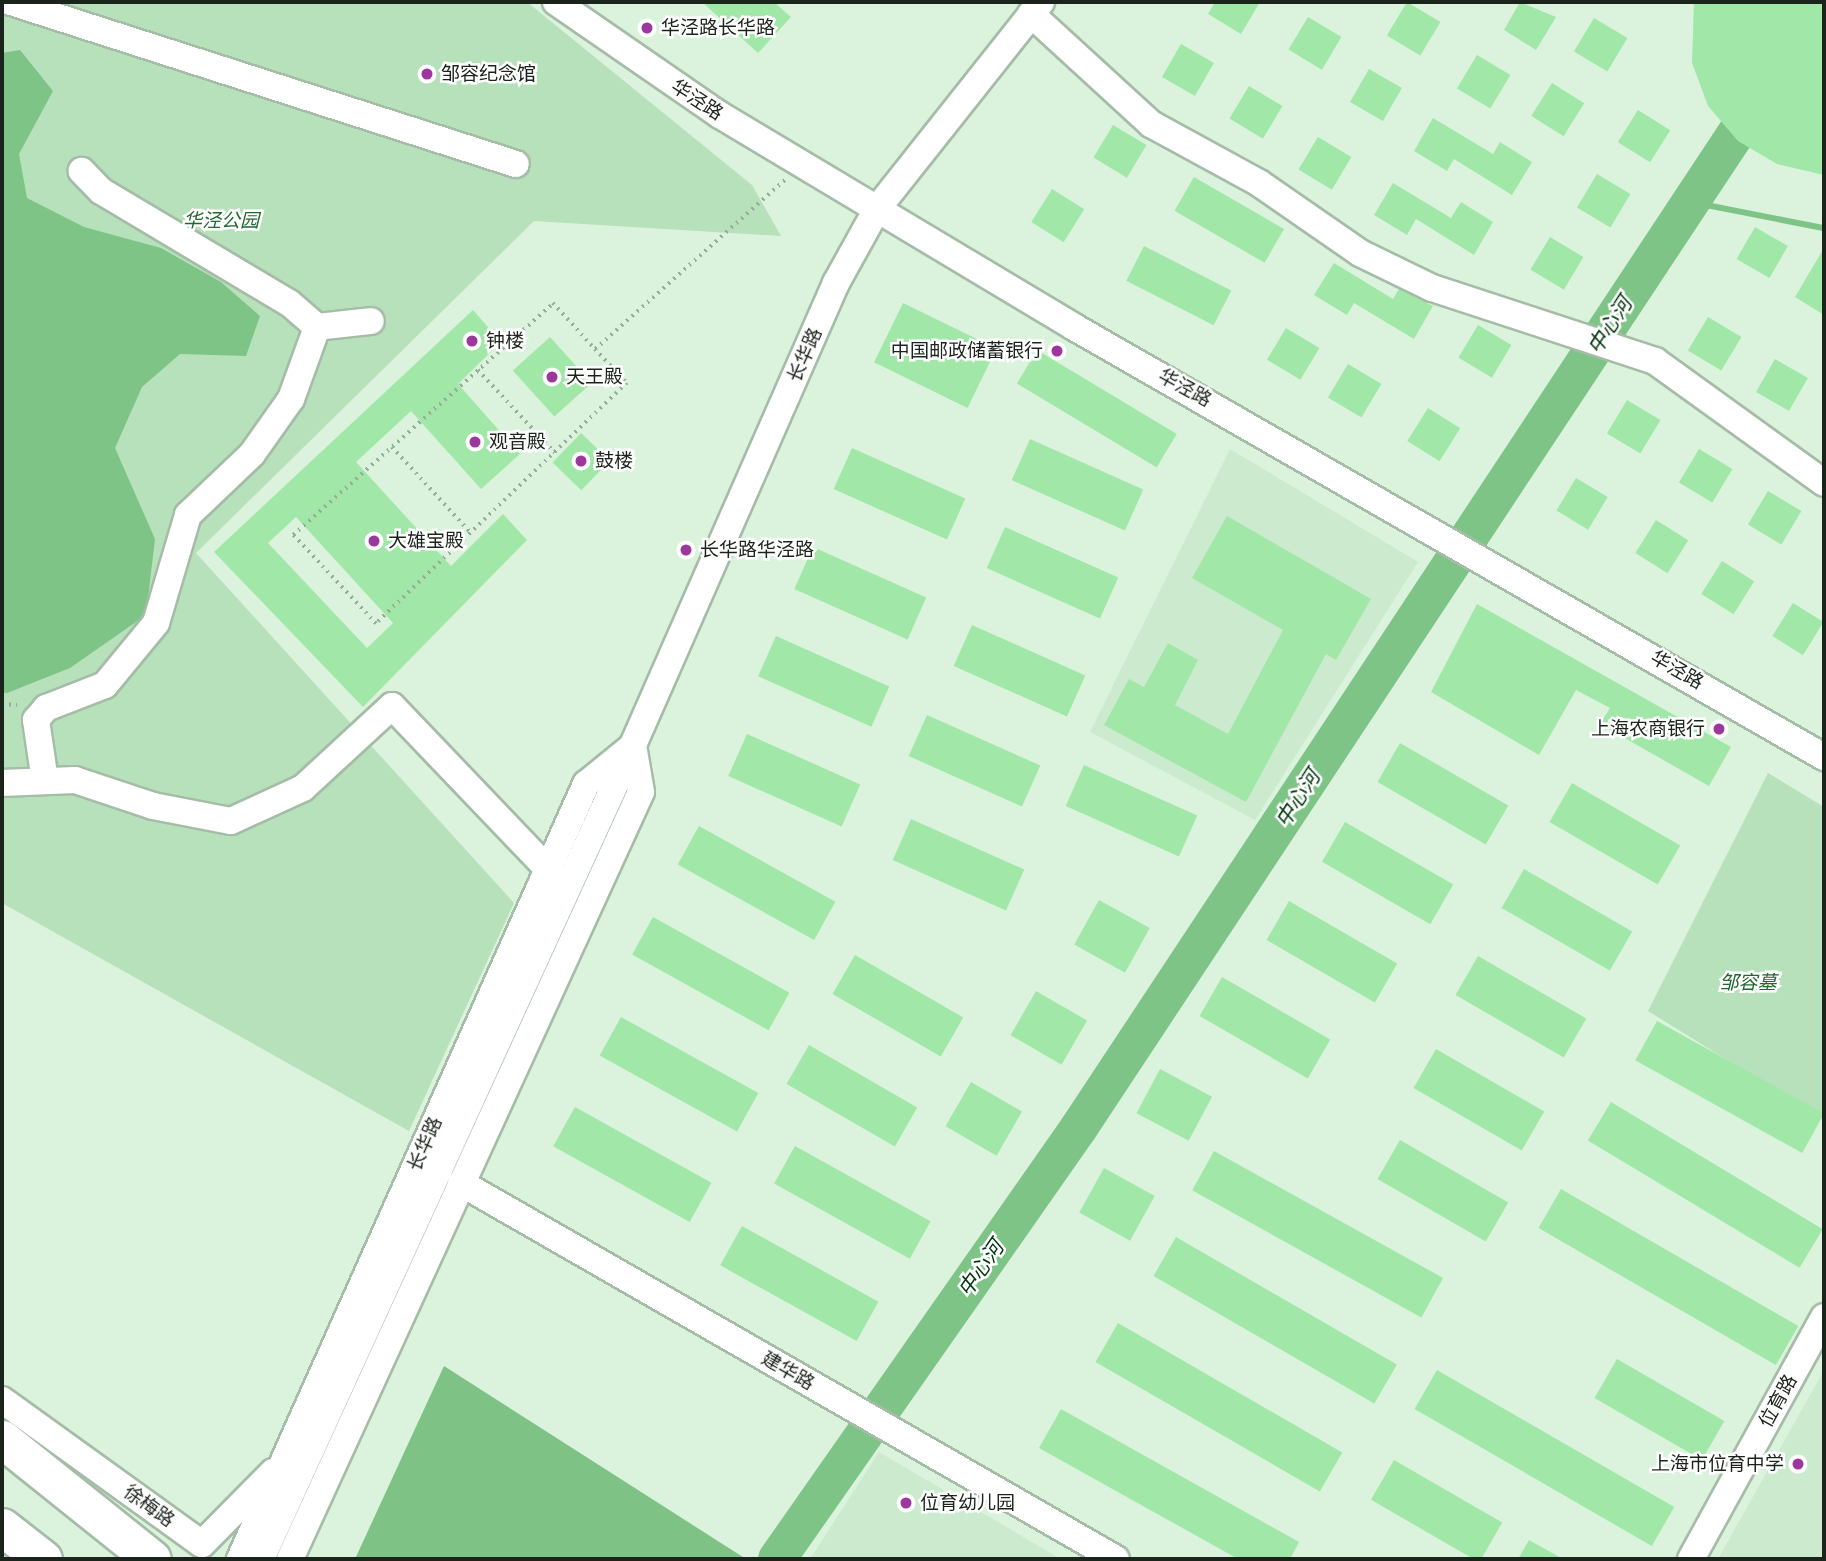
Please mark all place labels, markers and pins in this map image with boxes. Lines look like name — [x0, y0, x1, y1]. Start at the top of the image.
place label: 华泾路长华路 — [661, 17, 775, 39]
marker: 华泾路长华路 — [639, 20, 655, 36]
place label: 邹容纪念馆 — [441, 63, 536, 85]
marker: 邹容纪念馆 — [419, 66, 435, 82]
place label: 钟楼 — [486, 330, 524, 352]
marker: 钟楼 — [464, 333, 480, 349]
place label: 中国邮政储蓄银行 — [891, 340, 1043, 362]
marker: 中国邮政储蓄银行 — [1049, 343, 1065, 359]
place label: 天王殿 — [566, 366, 623, 388]
marker: 天王殿 — [544, 369, 560, 385]
place label: 观音殿 — [489, 431, 546, 453]
marker: 观音殿 — [467, 434, 483, 450]
place label: 鼓楼 — [595, 450, 633, 472]
marker: 鼓楼 — [573, 453, 589, 469]
place label: 大雄宝殿 — [388, 530, 464, 552]
marker: 大雄宝殿 — [366, 533, 382, 549]
place label: 长华路华泾路 — [700, 539, 814, 561]
marker: 长华路华泾路 — [678, 542, 694, 558]
place label: 上海农商银行 — [1591, 718, 1705, 740]
marker: 上海农商银行 — [1711, 721, 1727, 737]
place label: 上海市位育中学 — [1651, 1453, 1784, 1475]
marker: 上海市位育中学 — [1790, 1456, 1806, 1472]
place label: 位育幼儿园 — [920, 1492, 1015, 1514]
marker: 位育幼儿园 — [898, 1495, 914, 1511]

